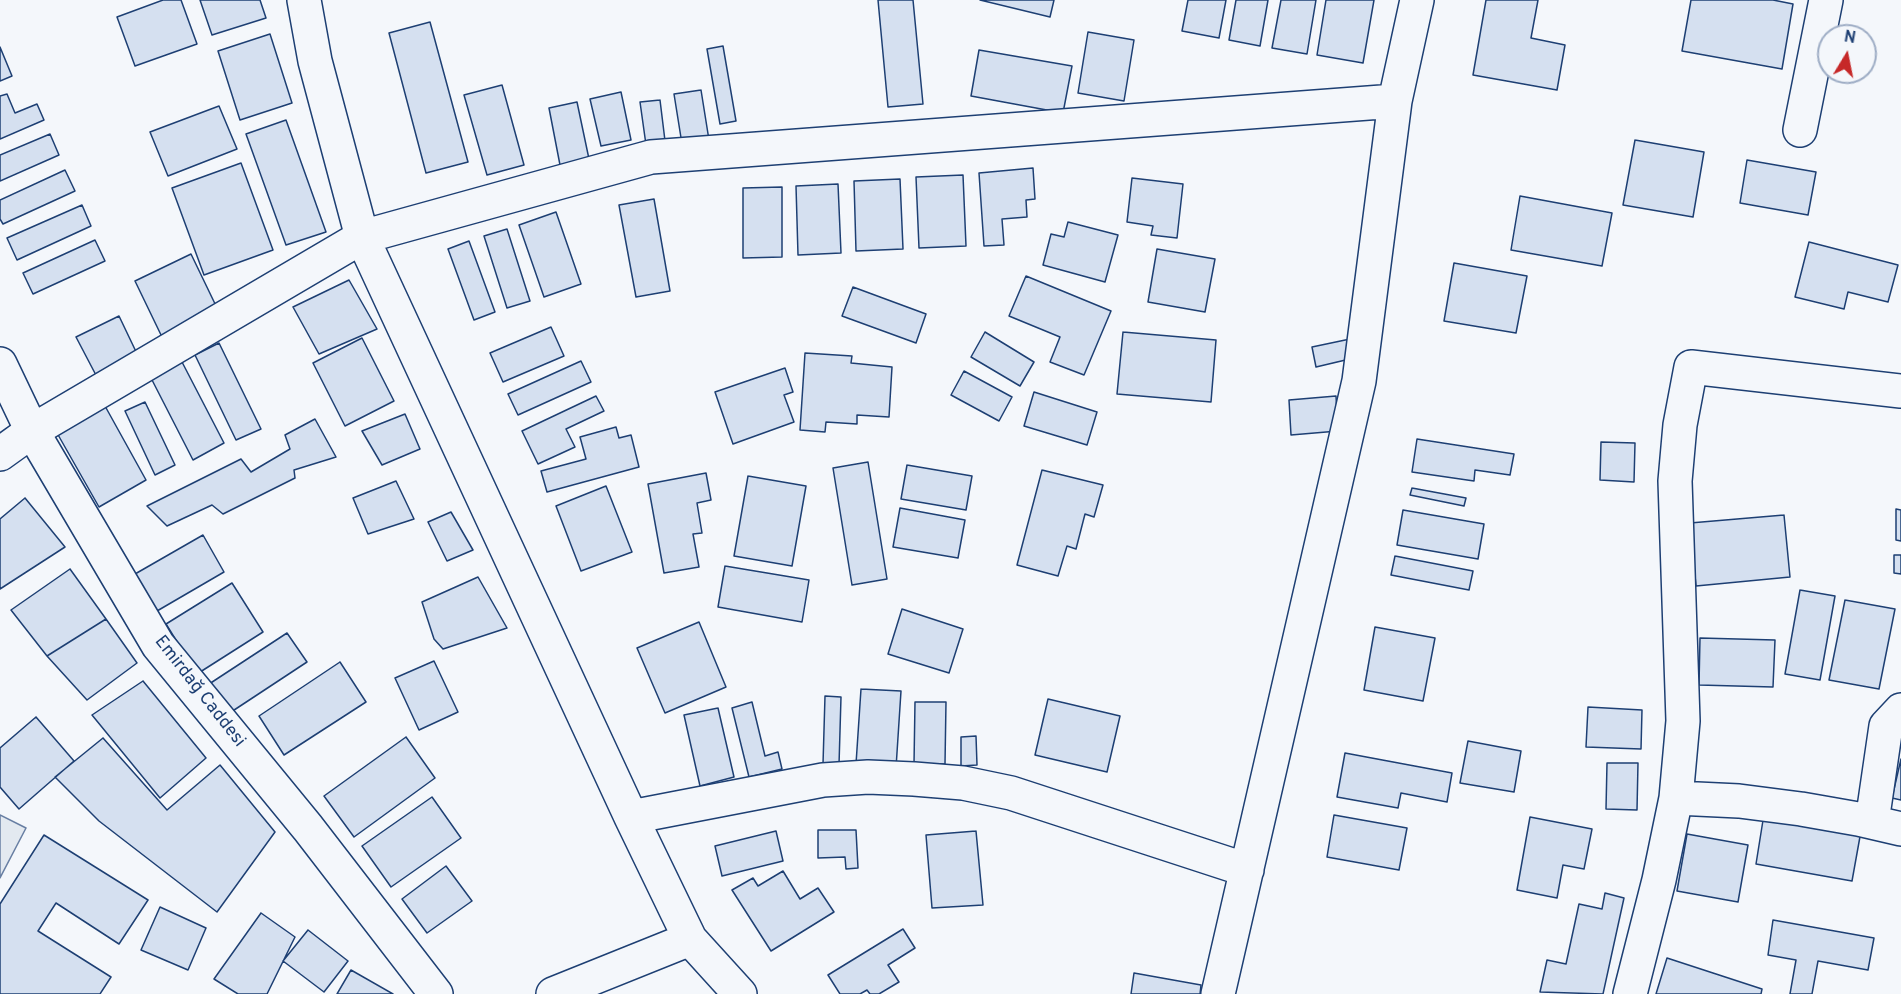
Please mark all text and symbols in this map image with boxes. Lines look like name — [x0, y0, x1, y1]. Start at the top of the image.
north arrow — [1817, 24, 1877, 84]
text: N — [1842, 27, 1857, 49]
street label: Emirdağ Caddesi — [149, 632, 249, 752]

